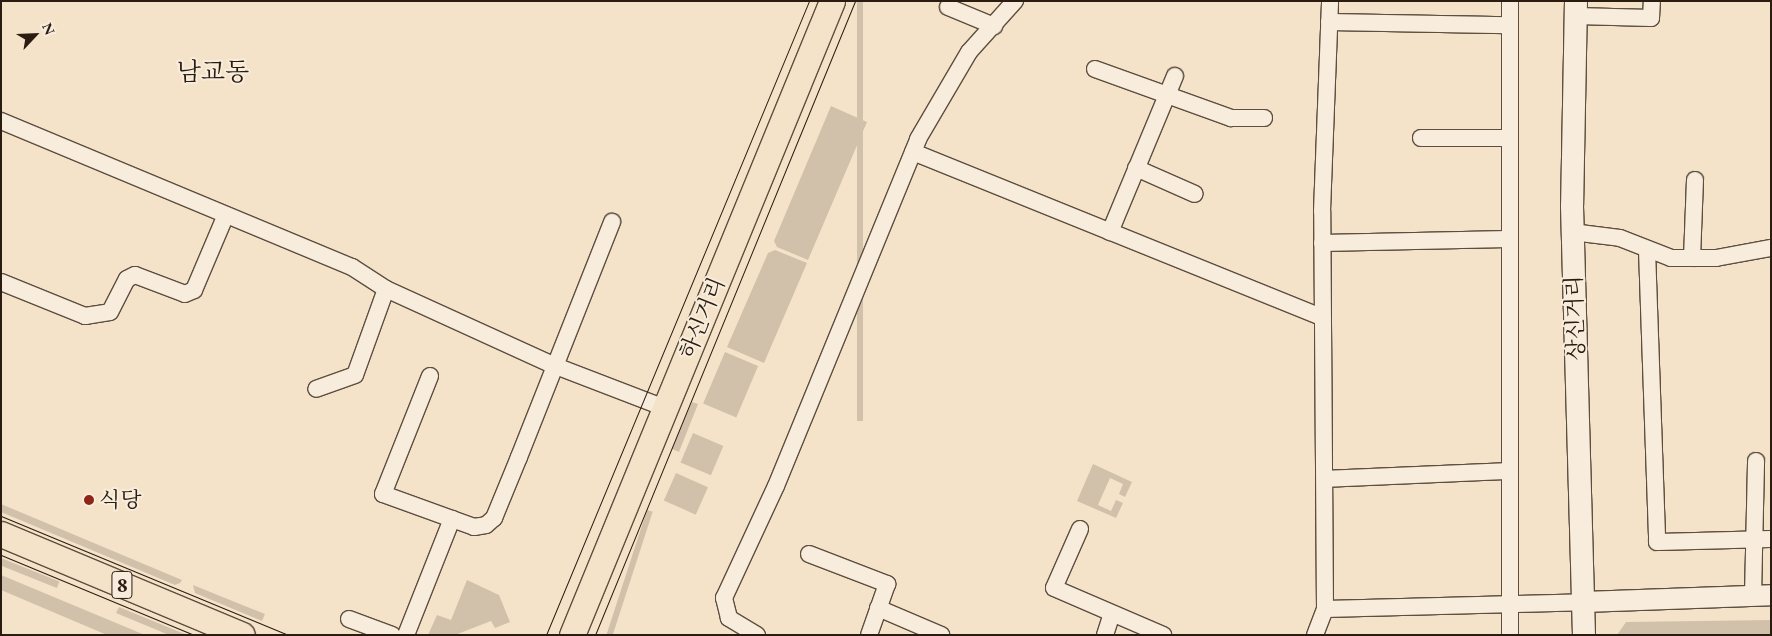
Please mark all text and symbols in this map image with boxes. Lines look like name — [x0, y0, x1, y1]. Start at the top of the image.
north arrow — [10, 10, 60, 60]
text: N — [38, 20, 59, 38]
district label: 남교동 — [177, 56, 249, 86]
street label: 하신거리 — [674, 274, 730, 362]
street label: 상신거리 — [1560, 275, 1590, 361]
place label: 식당 — [99, 487, 142, 513]
marker: 식당 — [83, 494, 95, 506]
road number: 8 — [111, 566, 133, 604]

